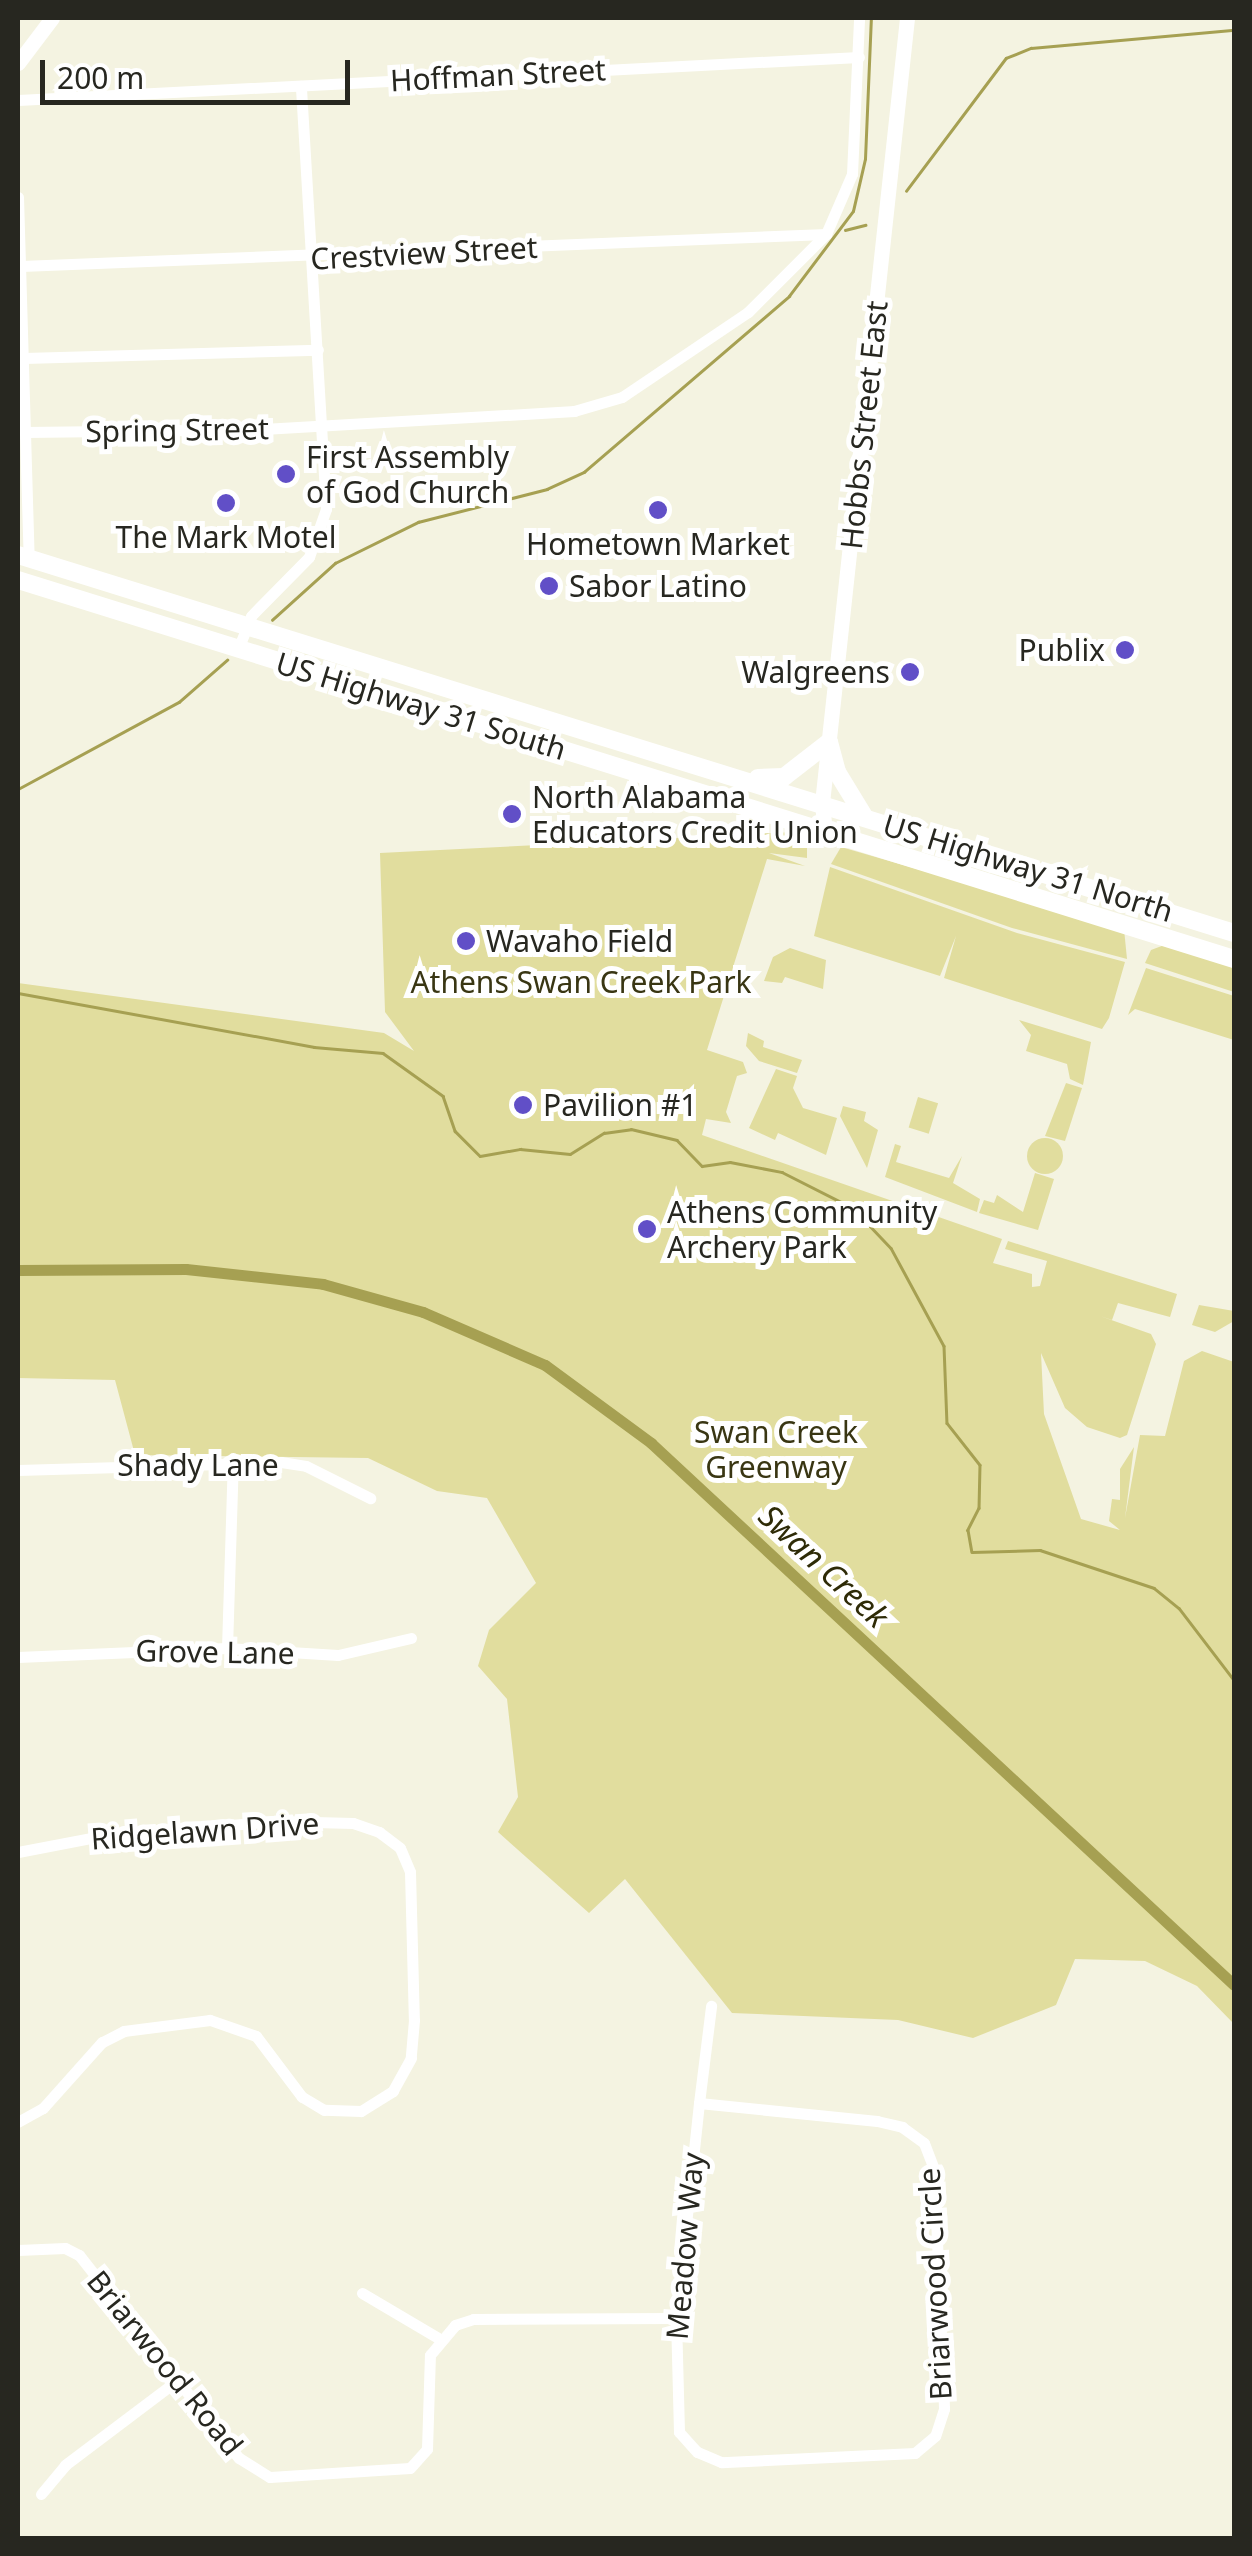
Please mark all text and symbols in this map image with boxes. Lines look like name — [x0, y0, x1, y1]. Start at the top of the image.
scale bar — [45, 40, 355, 102]
street label: Hoffman Street — [389, 51, 607, 99]
text: 200 m — [57, 57, 144, 98]
street label: Crestview Street — [310, 229, 538, 277]
street label: Hobbs Street East — [833, 299, 895, 551]
street label: Spring Street — [85, 410, 269, 450]
place label: First Assembly of God Church — [306, 439, 509, 510]
marker: First Assembly of God Church — [275, 463, 297, 485]
marker: The Mark Motel — [215, 492, 237, 514]
marker: Hometown Market — [647, 499, 669, 521]
place label: The Mark Motel — [115, 519, 337, 555]
place label: Hometown Market — [526, 526, 790, 562]
place label: Sabor Latino — [569, 568, 747, 604]
marker: Sabor Latino — [538, 575, 560, 597]
place label: Publix — [1019, 632, 1105, 668]
marker: Publix — [1114, 639, 1136, 661]
street label: US Highway 31 South — [272, 645, 570, 767]
place label: Walgreens — [741, 654, 890, 690]
marker: Walgreens — [899, 661, 921, 683]
place label: North Alabama Educators Credit Union — [532, 779, 858, 850]
marker: North Alabama Educators Credit Union — [501, 803, 523, 825]
street label: US Highway 31 North — [879, 807, 1177, 929]
place label: Wavaho Field — [486, 923, 673, 959]
marker: Wavaho Field — [455, 930, 477, 952]
park label: Athens Swan Creek Park — [410, 964, 752, 1000]
place label: Pavilion #1 — [543, 1087, 697, 1123]
marker: Pavilion #1 — [512, 1094, 534, 1116]
place label: Athens Community Archery Park — [667, 1194, 937, 1264]
marker: Athens Community Archery Park — [636, 1218, 658, 1240]
park label: Swan Creek Greenway — [694, 1414, 858, 1484]
street label: Shady Lane — [117, 1447, 279, 1483]
water label: Swan Creek — [751, 1496, 897, 1636]
street label: Grove Lane — [135, 1633, 295, 1671]
street label: Ridgelawn Drive — [90, 1805, 320, 1857]
street label: Meadow Way — [659, 2151, 711, 2341]
street label: Briarwood Circle — [911, 2167, 959, 2401]
street label: Briarwood Road — [80, 2263, 250, 2463]

